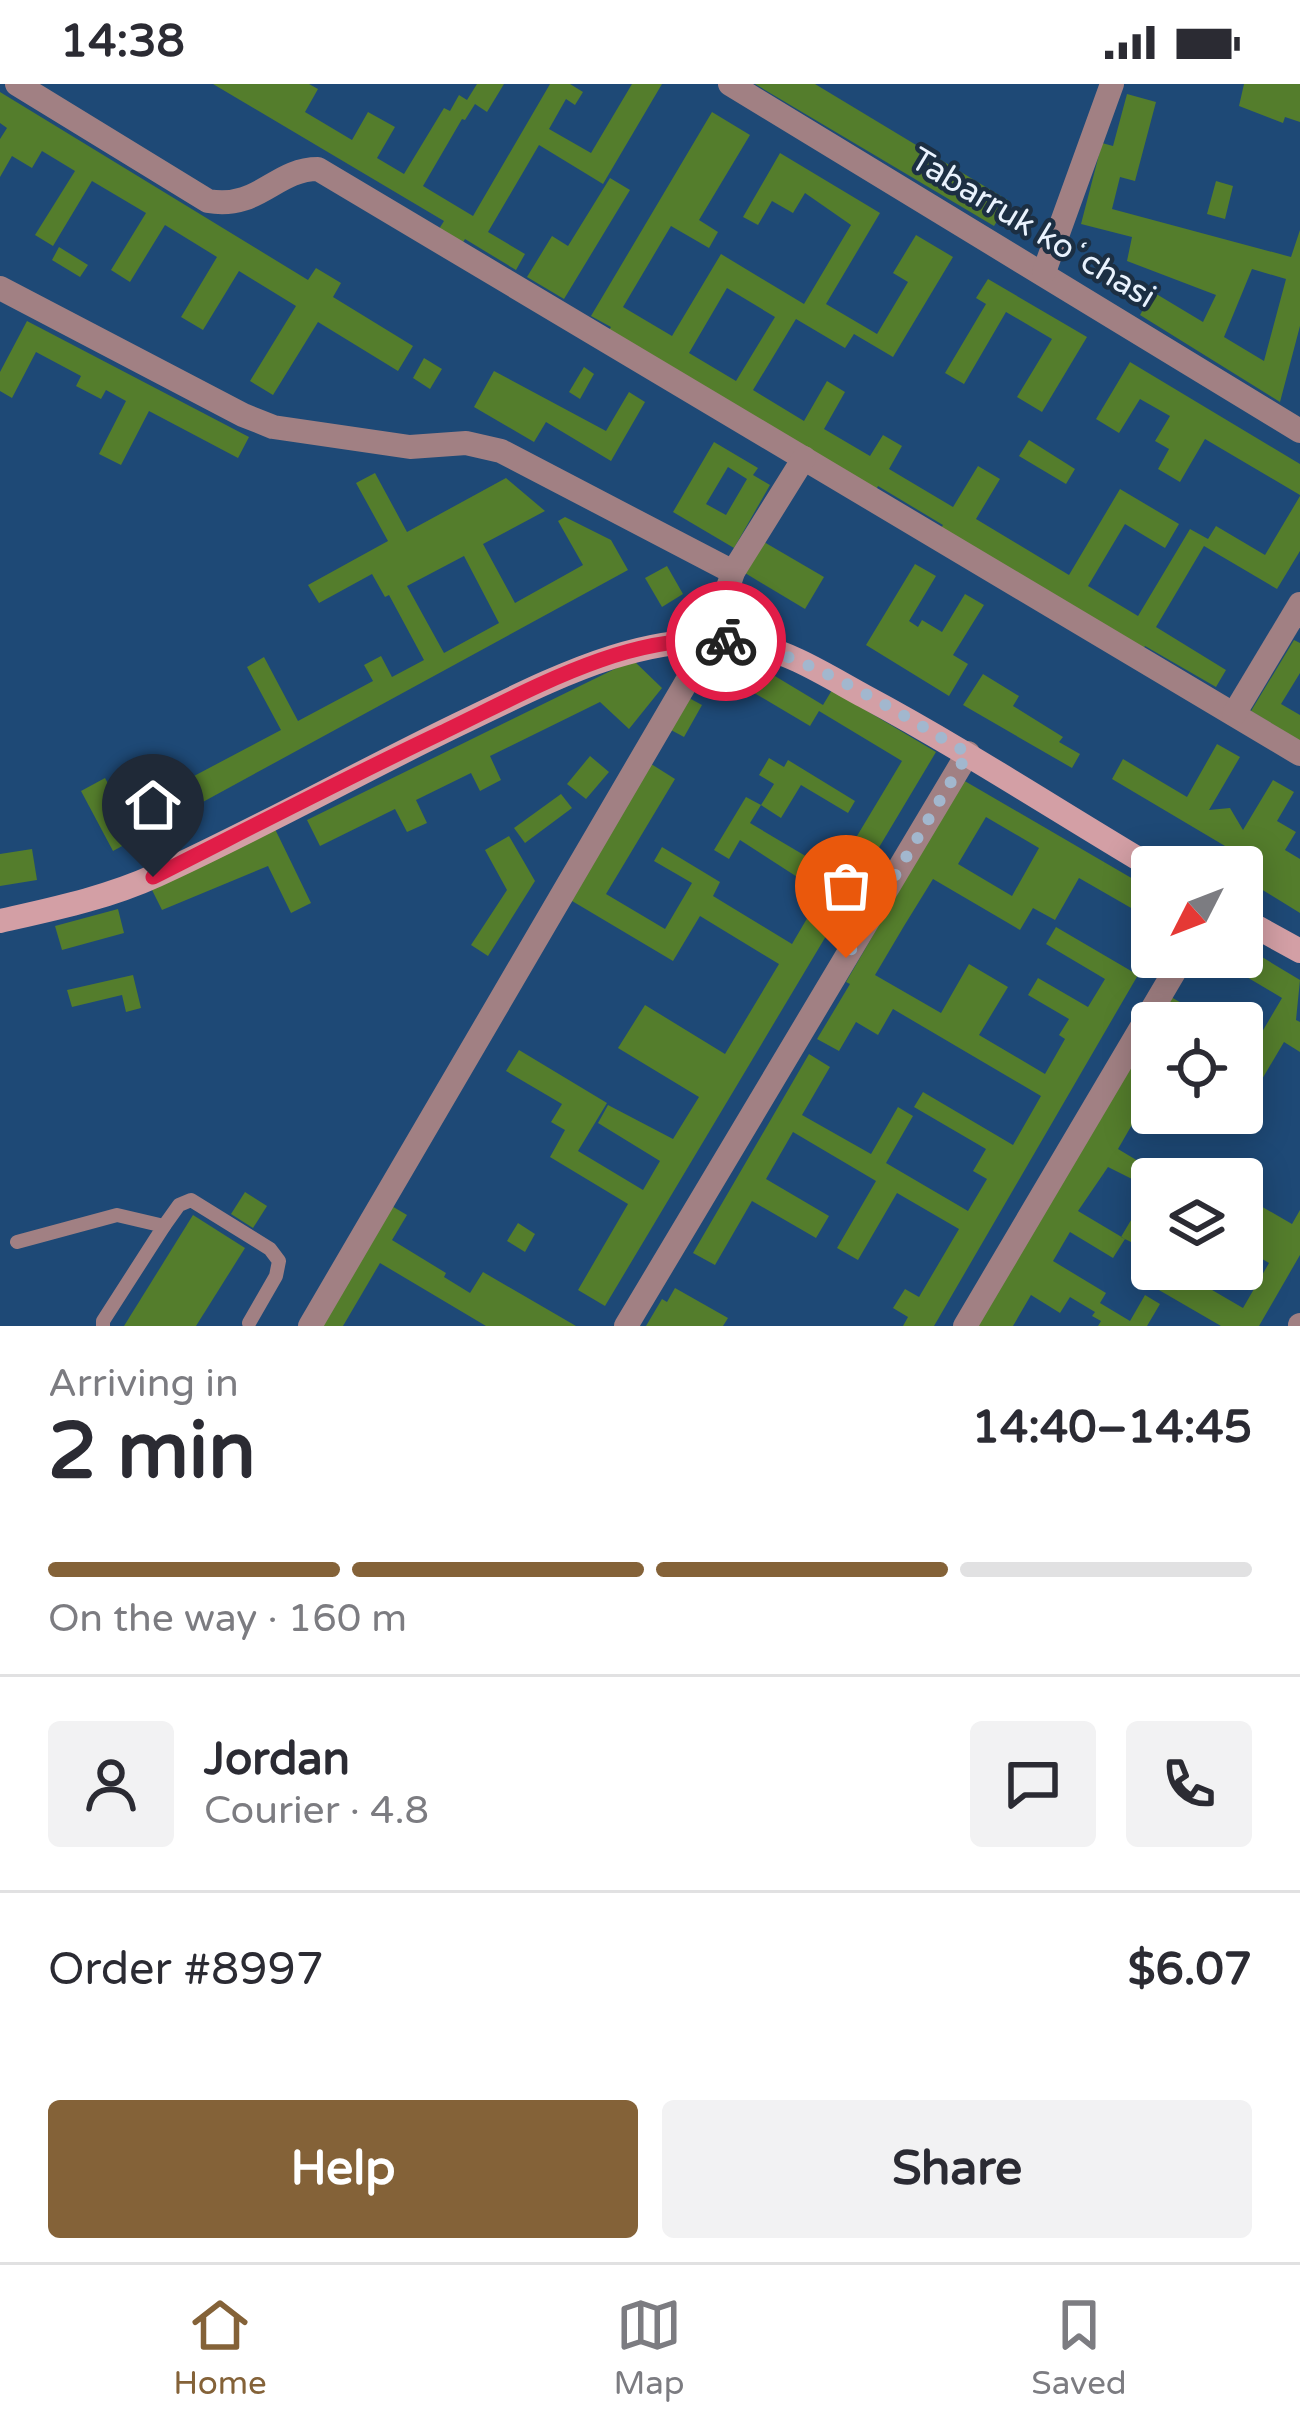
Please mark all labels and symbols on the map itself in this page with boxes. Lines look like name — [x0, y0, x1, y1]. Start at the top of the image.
street label: Tabarruk koʻchasi — [904, 140, 1162, 316]
courier — [666, 581, 786, 701]
pin — [102, 754, 204, 877]
pin — [795, 835, 897, 958]
north arrow — [1131, 846, 1263, 978]

